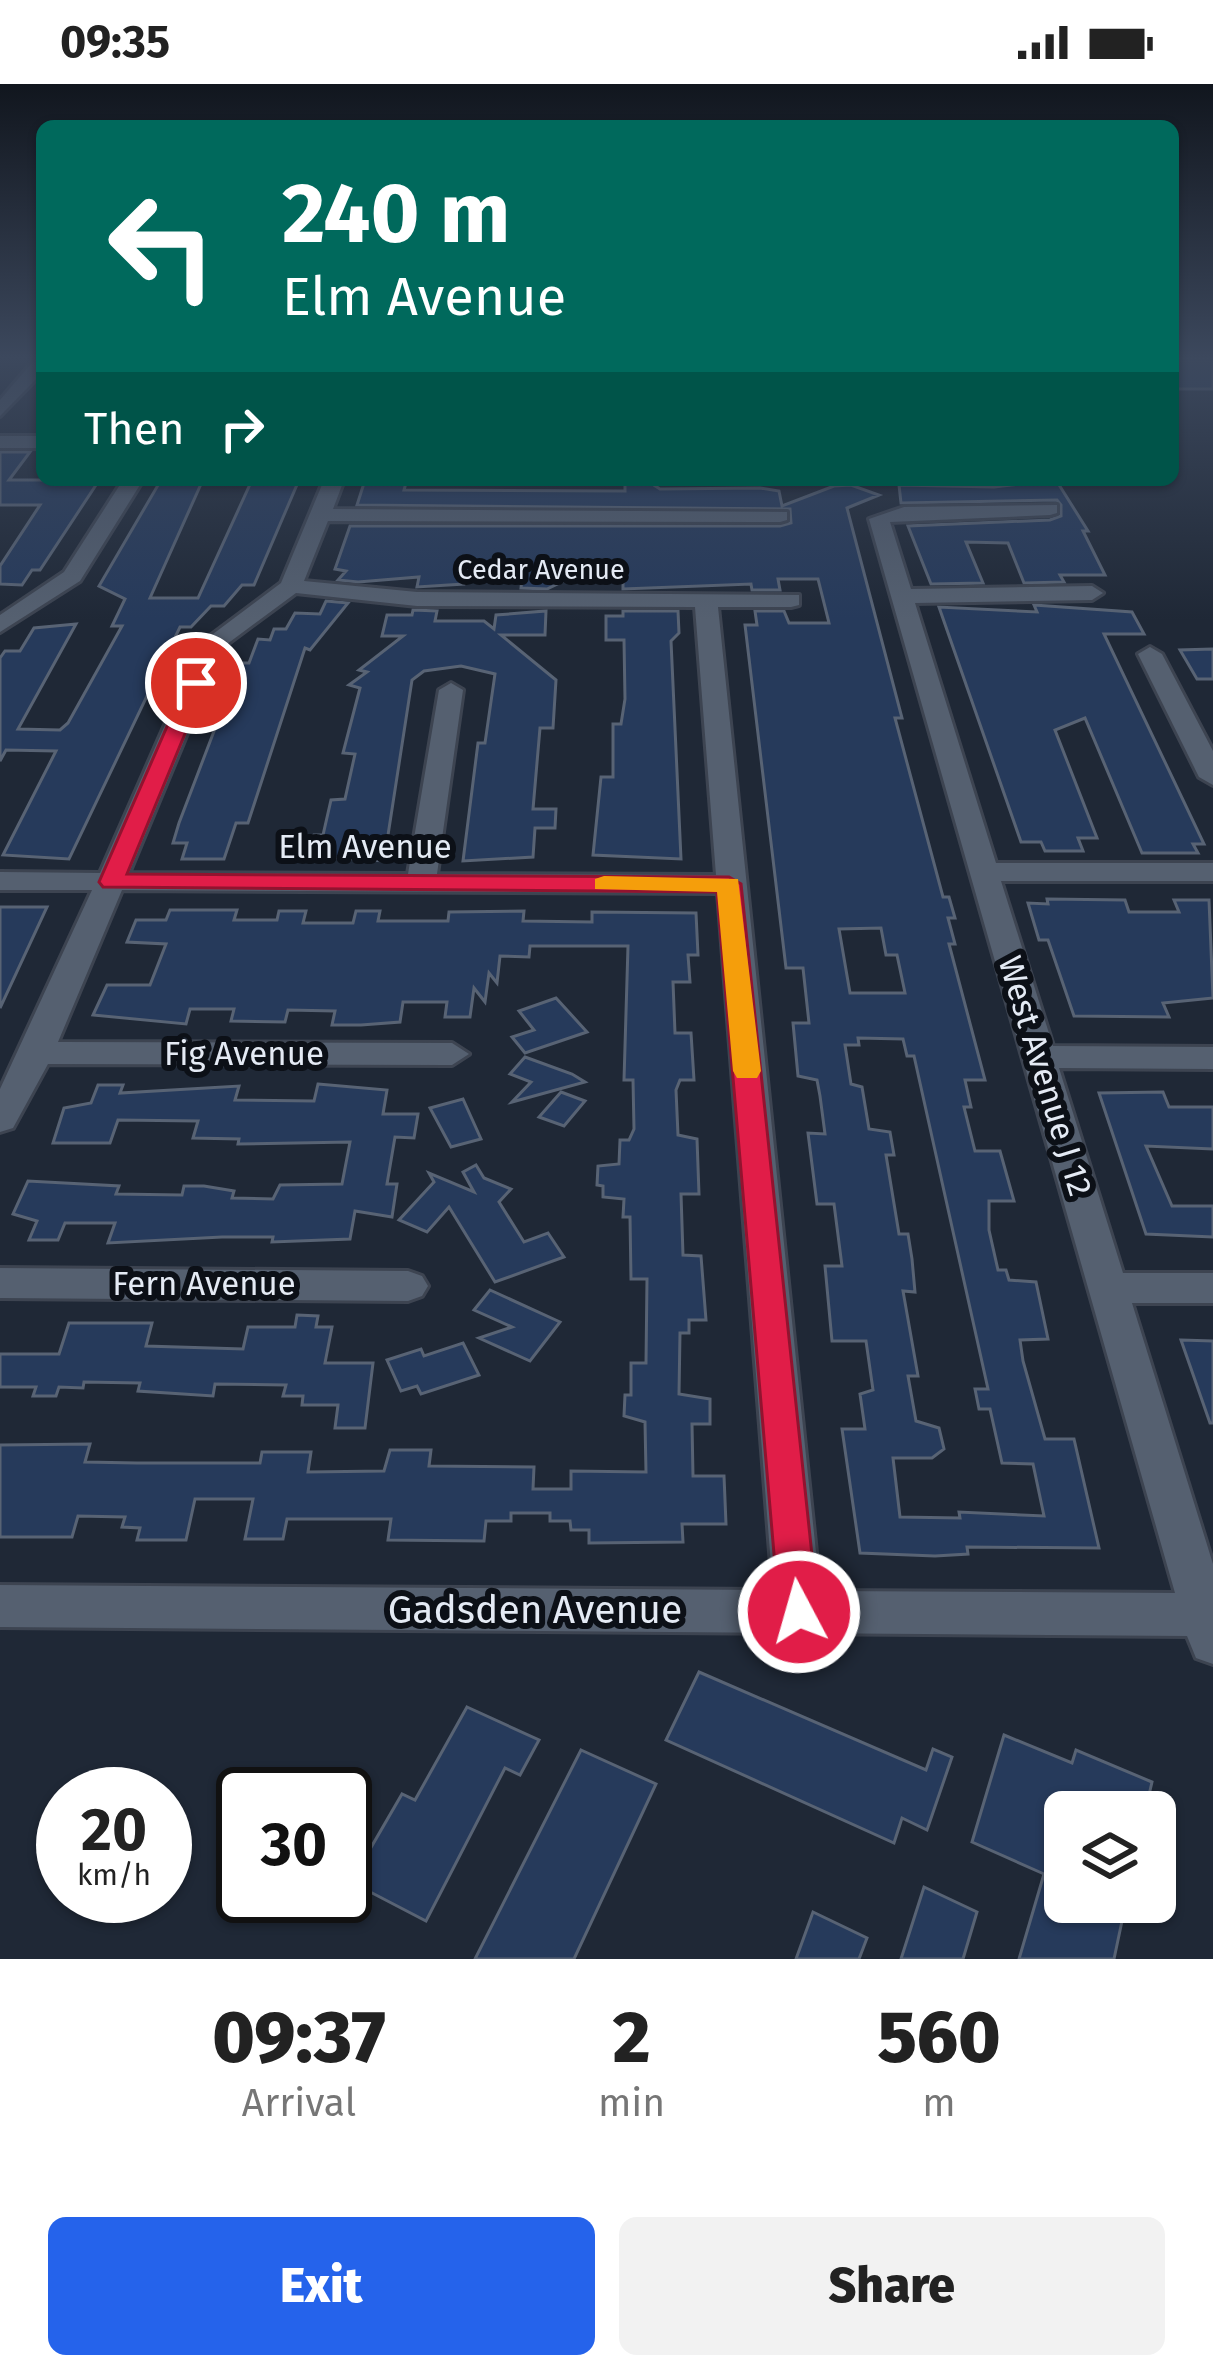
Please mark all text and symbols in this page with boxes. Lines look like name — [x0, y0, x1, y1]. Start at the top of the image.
text: 09:35 — [60, 15, 170, 69]
text: 240 m — [282, 163, 510, 264]
icon: left — [84, 168, 240, 324]
text: Elm Avenue — [282, 265, 566, 329]
icon: right — [209, 396, 275, 462]
text: Then — [84, 402, 185, 456]
street label: Cedar Avenue — [457, 554, 625, 586]
pin — [145, 632, 247, 734]
icon: arrive — [163, 650, 229, 716]
street label: Elm Avenue — [278, 827, 452, 867]
street label: West Avenue J 12 — [990, 951, 1100, 1201]
street label: Fig Avenue — [164, 1034, 324, 1074]
street label: Fern Avenue — [112, 1264, 296, 1304]
position arrow — [736, 1549, 862, 1675]
street label: Gadsden Avenue — [388, 1587, 682, 1633]
speed limit sign: 30 — [216, 1767, 372, 1923]
map controls — [1044, 1791, 1176, 1923]
button: layers — [1044, 1791, 1176, 1923]
text: 20 — [81, 1794, 147, 1866]
text: km/h — [77, 1857, 151, 1893]
text: 09:37 — [212, 1995, 386, 2081]
text: 2 — [613, 1995, 650, 2081]
text: 560 — [877, 1995, 1001, 2081]
text: Arrival — [242, 2080, 356, 2126]
text: min — [598, 2080, 665, 2126]
text: m — [922, 2080, 956, 2126]
button: Exit — [48, 2217, 595, 2355]
button: Share — [619, 2217, 1165, 2355]

